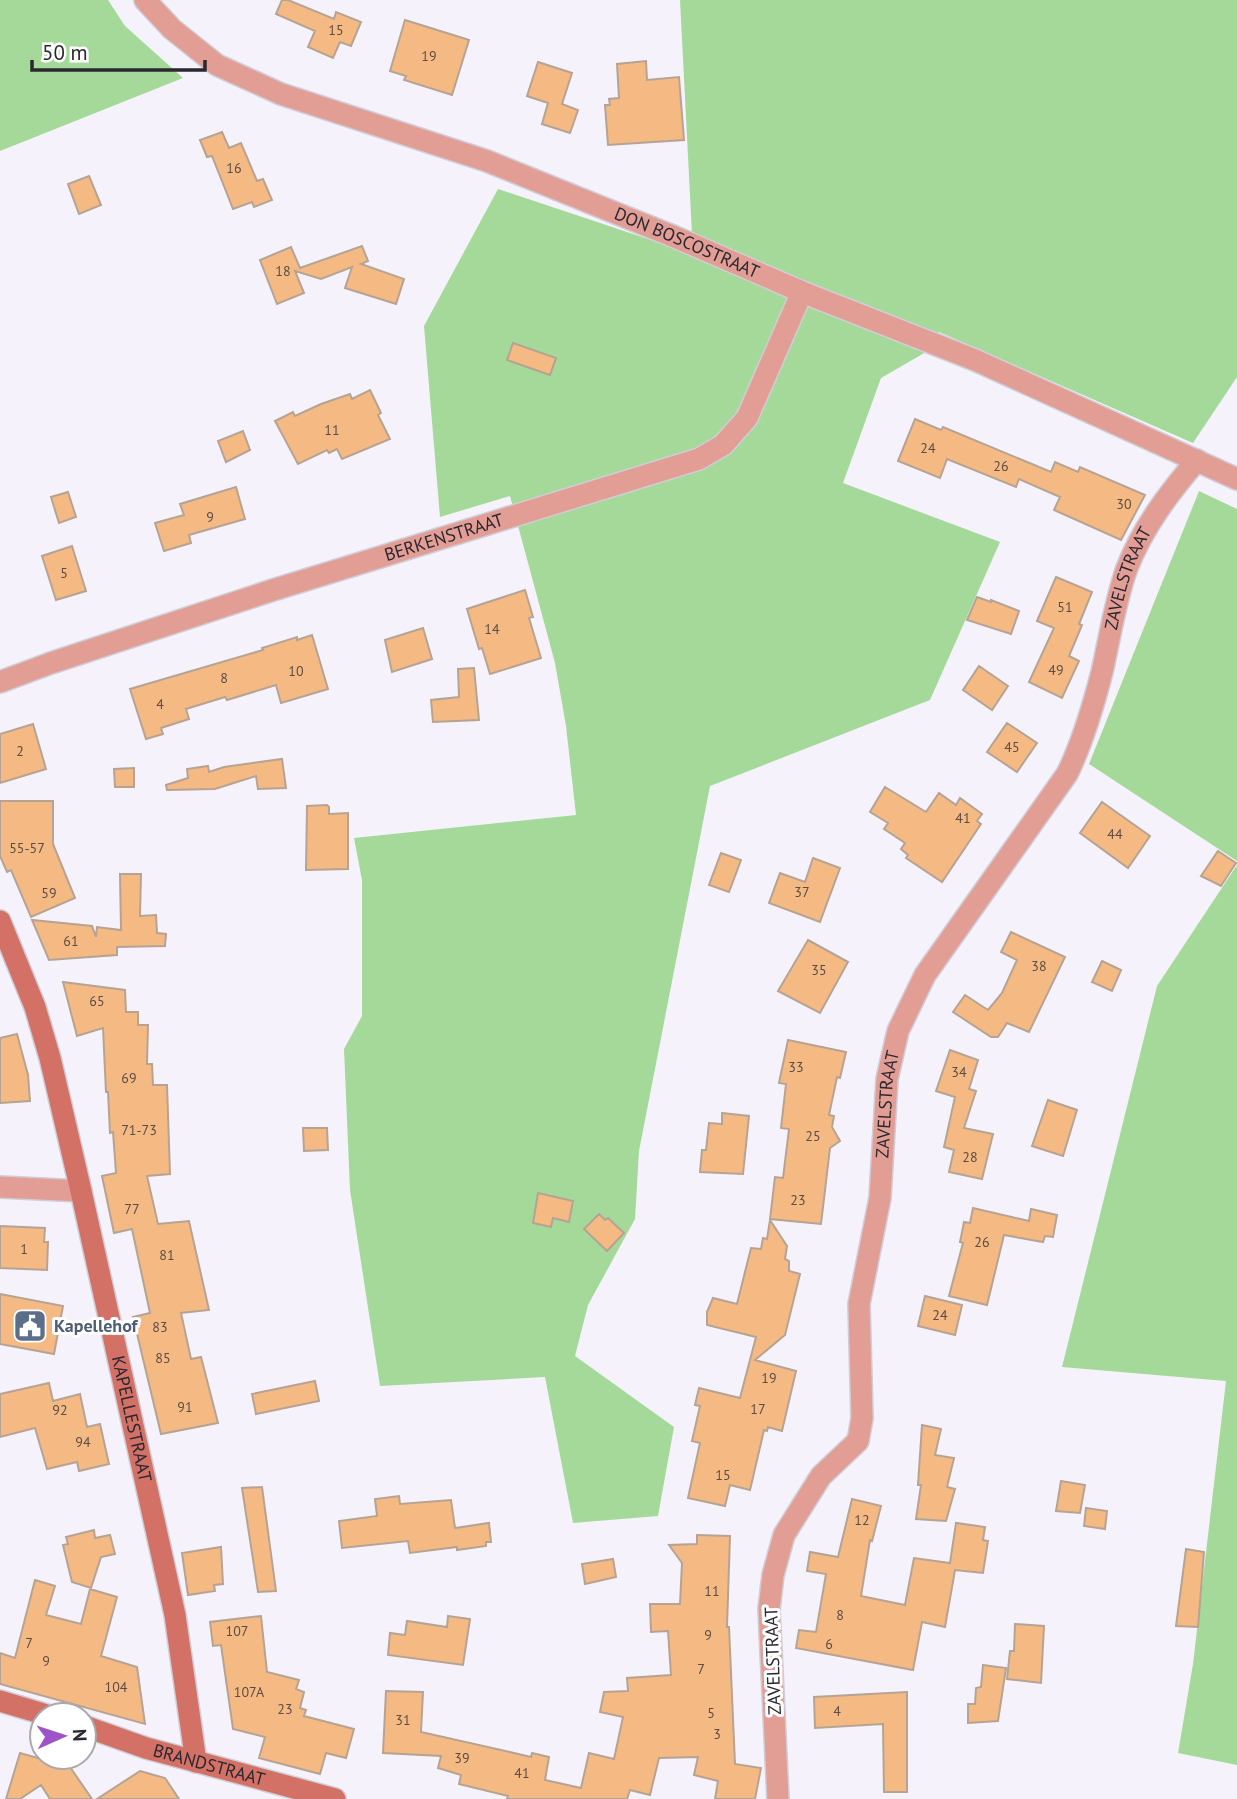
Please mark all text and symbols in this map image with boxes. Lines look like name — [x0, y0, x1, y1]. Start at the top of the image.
house number: 15 — [328, 21, 344, 39]
scale bar — [32, 28, 205, 72]
text: 50 m — [42, 39, 88, 66]
house number: 19 — [421, 47, 437, 65]
house number: 16 — [226, 159, 242, 177]
street label: DON BOSCOSTRAAT — [611, 202, 763, 283]
house number: 18 — [275, 262, 291, 280]
house number: 11 — [324, 421, 340, 439]
house number: 24 — [920, 439, 936, 457]
house number: 26 — [993, 457, 1009, 475]
house number: 30 — [1116, 495, 1132, 513]
house number: 9 — [206, 508, 214, 526]
street label: BERKENSTRAAT — [382, 508, 506, 566]
street label: ZAVELSTRAAT — [1099, 522, 1156, 632]
house number: 5 — [60, 564, 68, 582]
house number: 51 — [1057, 598, 1073, 616]
house number: 14 — [484, 620, 500, 638]
house number: 49 — [1048, 661, 1064, 679]
house number: 10 — [288, 662, 304, 680]
house number: 8 — [220, 669, 228, 687]
house number: 4 — [156, 695, 164, 713]
house number: 45 — [1004, 738, 1020, 756]
house number: 2 — [16, 742, 24, 760]
house number: 41 — [955, 809, 971, 827]
house number: 44 — [1107, 825, 1123, 843]
house number: 55-57 — [9, 839, 45, 857]
house number: 37 — [794, 883, 810, 901]
house number: 59 — [41, 884, 57, 902]
house number: 61 — [63, 932, 79, 950]
house number: 38 — [1031, 957, 1047, 975]
house number: 35 — [811, 961, 827, 979]
house number: 65 — [89, 992, 105, 1010]
street label: ZAVELSTRAAT — [870, 1048, 904, 1159]
house number: 33 — [788, 1058, 804, 1076]
house number: 34 — [951, 1063, 967, 1081]
house number: 69 — [121, 1069, 137, 1087]
house number: 71-73 — [121, 1121, 157, 1139]
house number: 25 — [805, 1127, 821, 1145]
house number: 28 — [962, 1148, 978, 1166]
house number: 23 — [790, 1191, 806, 1209]
house number: 77 — [124, 1200, 140, 1218]
house number: 26 — [974, 1233, 990, 1251]
house number: 1 — [20, 1240, 28, 1258]
house number: 81 — [159, 1246, 175, 1264]
house number: 24 — [932, 1306, 948, 1324]
public building icon: Kapellehof — [11, 1307, 49, 1345]
place label: Kapellehof — [54, 1314, 139, 1337]
house number: 83 — [152, 1318, 168, 1336]
house number: 85 — [155, 1349, 171, 1367]
street label: KAPELLESTRAAT — [107, 1353, 157, 1484]
house number: 19 — [761, 1369, 777, 1387]
house number: 91 — [177, 1398, 193, 1416]
house number: 17 — [750, 1400, 766, 1418]
house number: 92 — [52, 1401, 68, 1419]
house number: 94 — [75, 1433, 91, 1451]
house number: 15 — [715, 1466, 731, 1484]
house number: 12 — [854, 1511, 870, 1529]
house number: 11 — [704, 1582, 720, 1600]
house number: 8 — [836, 1606, 844, 1624]
street label: ZAVELSTRAAT — [759, 1607, 786, 1715]
house number: 107 — [226, 1622, 248, 1640]
house number: 9 — [704, 1626, 712, 1644]
house number: 7 — [25, 1634, 33, 1652]
house number: 6 — [825, 1635, 833, 1653]
house number: 9 — [42, 1652, 50, 1670]
house number: 7 — [697, 1660, 705, 1678]
house number: 104 — [105, 1678, 128, 1696]
house number: 107A — [234, 1683, 265, 1701]
house number: 23 — [277, 1700, 293, 1718]
north arrow — [28, 1701, 98, 1771]
house number: 4 — [833, 1702, 841, 1720]
house number: 5 — [707, 1704, 715, 1722]
house number: 31 — [395, 1711, 411, 1729]
house number: 3 — [713, 1725, 721, 1743]
text: N — [68, 1728, 92, 1742]
street label: BRANDSTRAAT — [151, 1738, 268, 1791]
house number: 39 — [454, 1749, 470, 1767]
house number: 41 — [514, 1764, 530, 1782]

